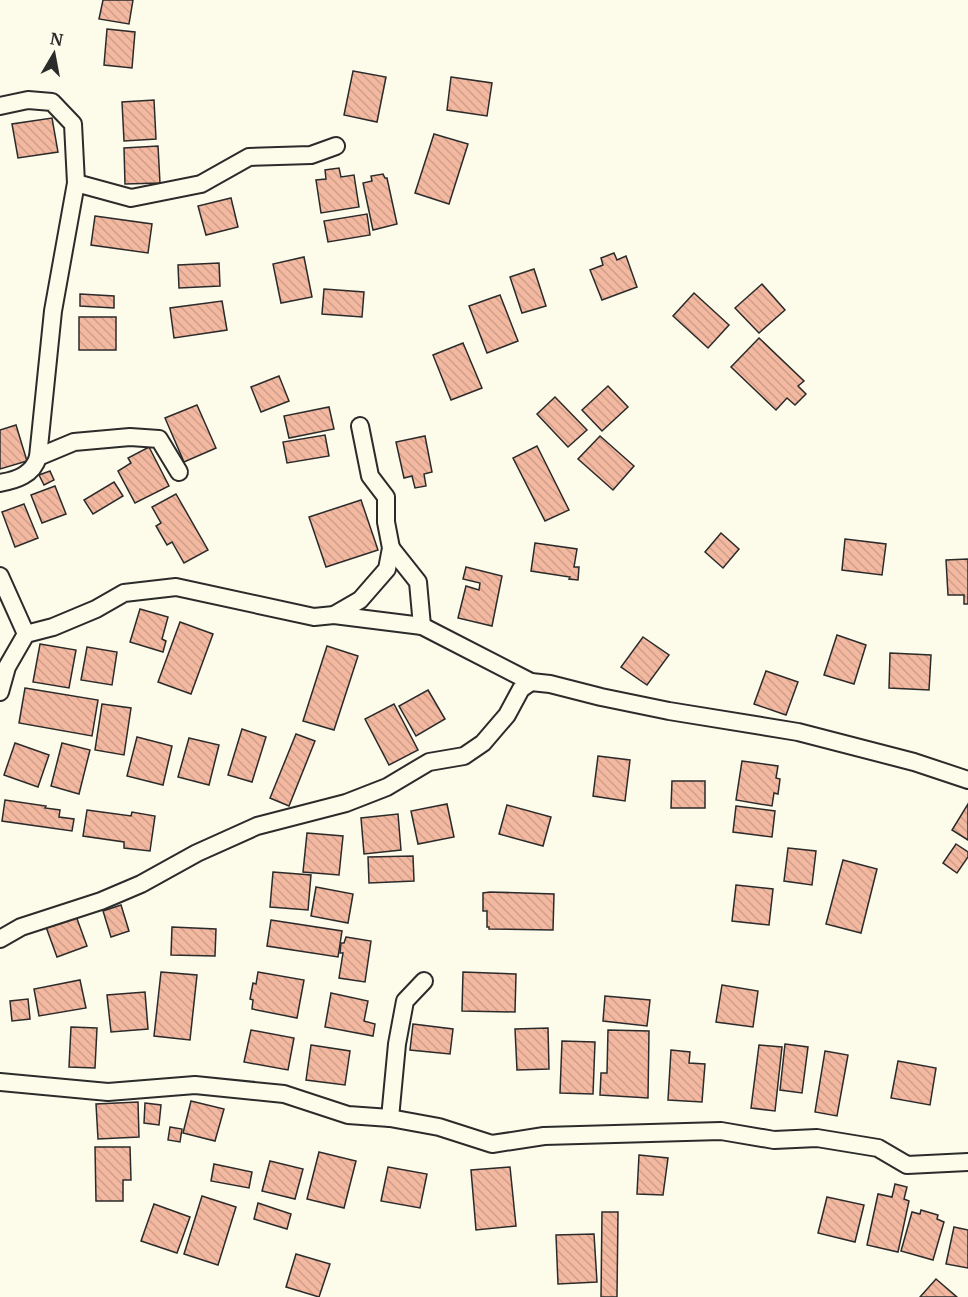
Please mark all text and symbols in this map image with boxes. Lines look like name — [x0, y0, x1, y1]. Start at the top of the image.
north arrow — [24, 24, 84, 84]
text: N — [49, 28, 65, 50]

